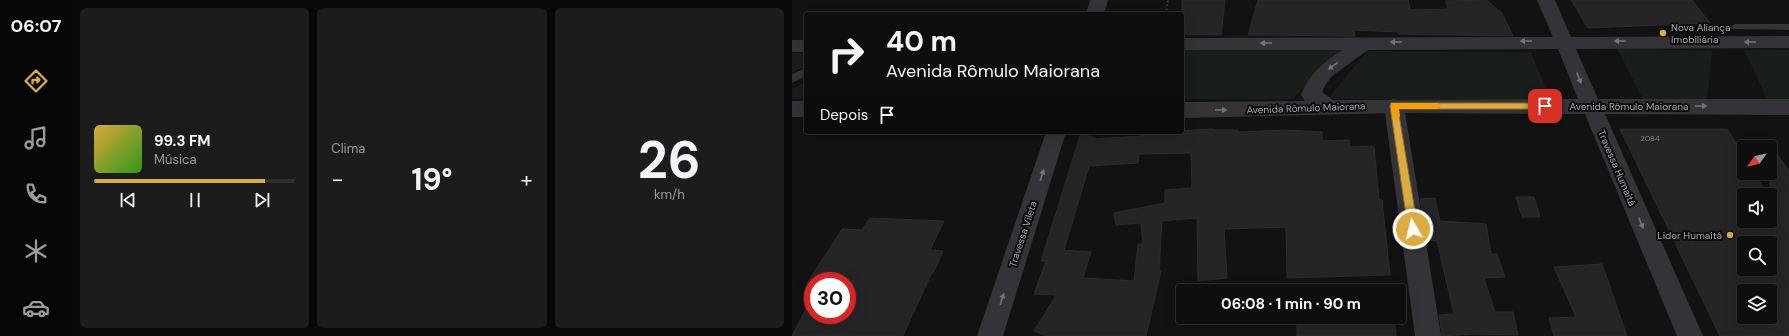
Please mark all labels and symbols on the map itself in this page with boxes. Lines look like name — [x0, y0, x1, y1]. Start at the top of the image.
place label: Nova Aliança Imobiliária — [1671, 21, 1730, 46]
marker: Nova Aliança Imobiliária — [1658, 28, 1668, 38]
one-way arrow — [1519, 38, 1532, 44]
one-way arrow — [1613, 38, 1626, 44]
one-way arrow — [1389, 39, 1402, 45]
one-way arrow — [1743, 39, 1756, 45]
one-way arrow — [1259, 40, 1272, 46]
one-way arrow — [1328, 62, 1338, 70]
one-way arrow — [1577, 72, 1583, 84]
pin — [1528, 89, 1562, 123]
street label: Avenida Rômulo Maiorana — [1246, 99, 1366, 117]
street label: Avenida Rômulo Maiorana — [1570, 100, 1688, 113]
one-way arrow — [1695, 103, 1708, 109]
one-way arrow — [1215, 107, 1228, 113]
street label: Travessa Humaitá — [1595, 128, 1639, 208]
house number: 2084 — [1640, 133, 1660, 143]
north arrow — [1737, 140, 1777, 180]
one-way arrow — [1039, 169, 1045, 181]
street label: Travessa Vileta — [1006, 199, 1040, 269]
position arrow — [1392, 208, 1434, 250]
one-way arrow — [1638, 217, 1644, 229]
place label: Lider Humaitá — [1657, 229, 1722, 242]
marker: Lider Humaitá — [1725, 230, 1735, 240]
speed limit sign: 30 — [804, 272, 856, 324]
one-way arrow — [999, 293, 1005, 305]

